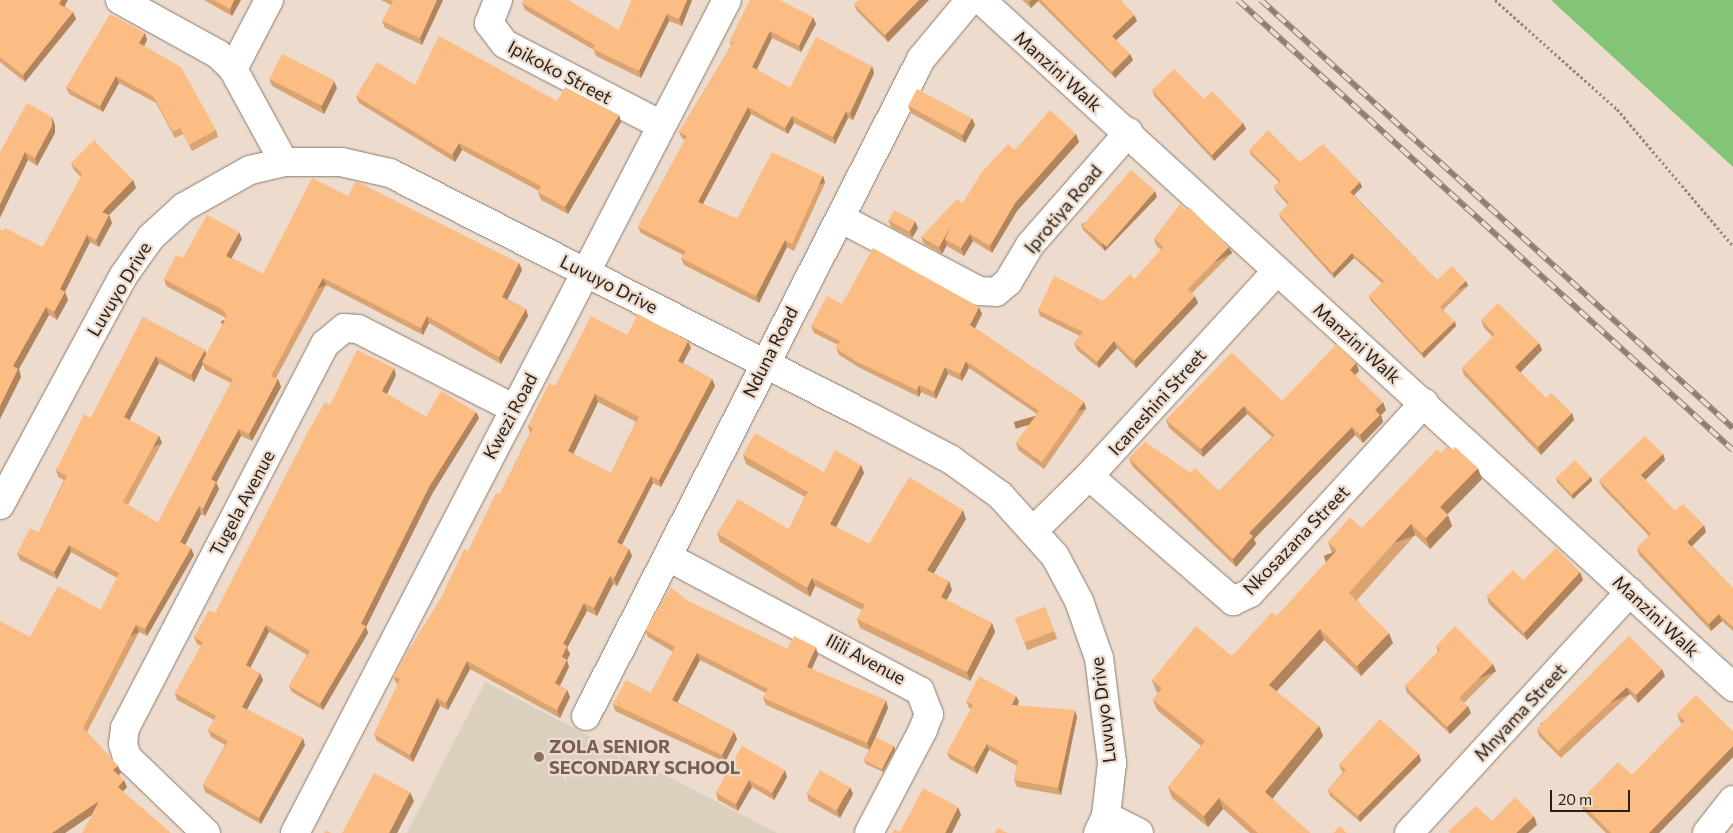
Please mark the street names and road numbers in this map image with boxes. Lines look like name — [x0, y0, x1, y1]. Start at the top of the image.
street label: Manzini Walk — [1010, 26, 1106, 116]
street label: Ipikoko Street — [504, 36, 616, 108]
street label: Iprotiya Road — [1020, 160, 1106, 258]
street label: Luvuyo Drive — [82, 238, 156, 340]
street label: Luvuyo Drive — [557, 250, 661, 318]
street label: Manzini Walk — [1309, 298, 1405, 388]
street label: Nduna Road — [738, 303, 802, 401]
street label: Icaneshini Street — [1104, 344, 1210, 460]
street label: Kwezi Road — [478, 369, 542, 463]
street label: Tugela Avenue — [205, 446, 279, 560]
street label: Nkosazana Street — [1238, 481, 1354, 599]
street label: Manzini Walk — [1608, 571, 1704, 661]
street label: Ilili Avenue — [823, 629, 909, 689]
street label: Luvuyo Drive — [1086, 656, 1120, 764]
street label: Mnyama Street — [1469, 659, 1571, 765]

